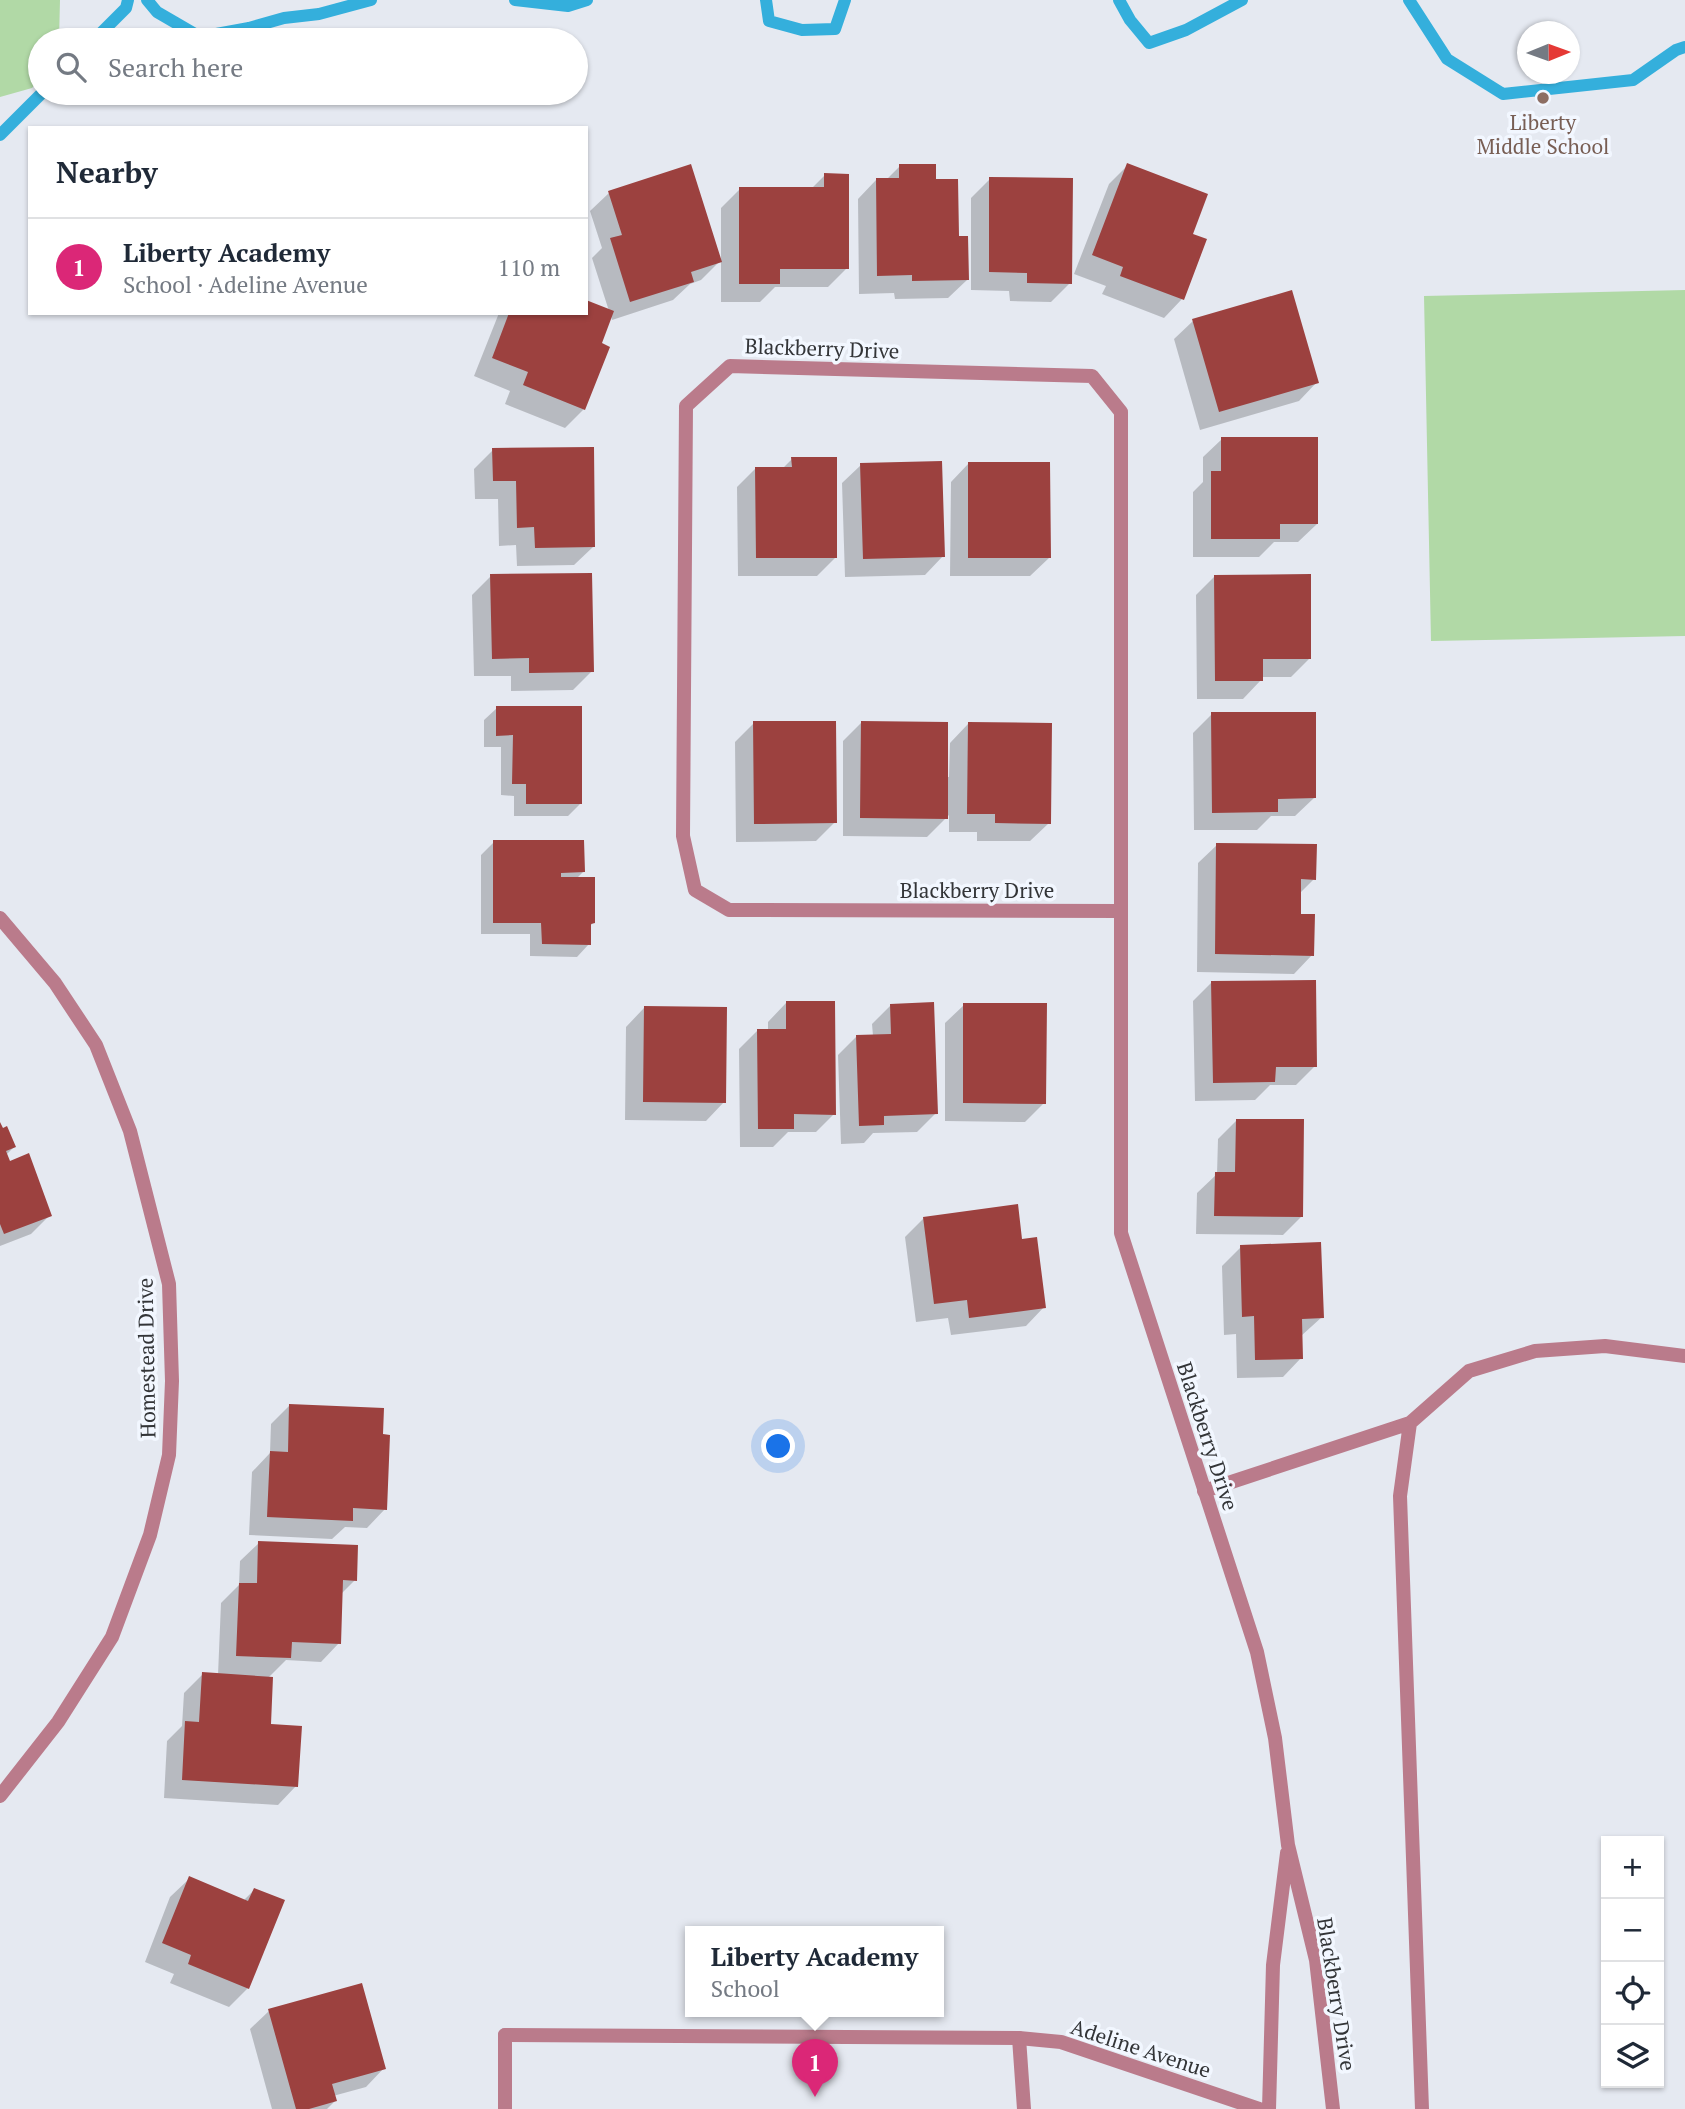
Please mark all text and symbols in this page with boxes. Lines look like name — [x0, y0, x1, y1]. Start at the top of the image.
north arrow — [1517, 21, 1580, 84]
search box — [28, 28, 588, 105]
icon: search — [52, 48, 90, 86]
text: Search here — [108, 50, 243, 84]
marker: Liberty Middle School — [1535, 90, 1551, 106]
place label: Liberty Middle School — [1477, 108, 1609, 160]
text: Nearby — [56, 152, 158, 192]
text: Liberty Academy — [123, 235, 330, 269]
text: 1 — [73, 252, 86, 283]
text: 110 m — [498, 252, 560, 283]
text: School · Adeline Avenue — [123, 269, 368, 300]
street label: Blackberry Drive — [744, 331, 900, 365]
street label: Blackberry Drive — [900, 876, 1054, 904]
street label: Homestead Drive — [131, 1278, 161, 1438]
street label: Blackberry Drive — [1171, 1358, 1245, 1514]
your location — [761, 1429, 795, 1463]
map controls — [1601, 1836, 1664, 2088]
button: + — [1601, 1836, 1664, 1899]
button: − — [1601, 1899, 1664, 1962]
street label: Blackberry Drive — [1311, 1915, 1363, 2073]
popup — [685, 1926, 944, 2017]
text: Liberty Academy — [711, 1939, 918, 1973]
button: locate — [1601, 1962, 1664, 2025]
text: School — [711, 1973, 780, 2004]
street label: Adeline Avenue — [1067, 2012, 1215, 2084]
button: layers — [1601, 2025, 1664, 2088]
pin: 1 — [792, 2039, 838, 2097]

